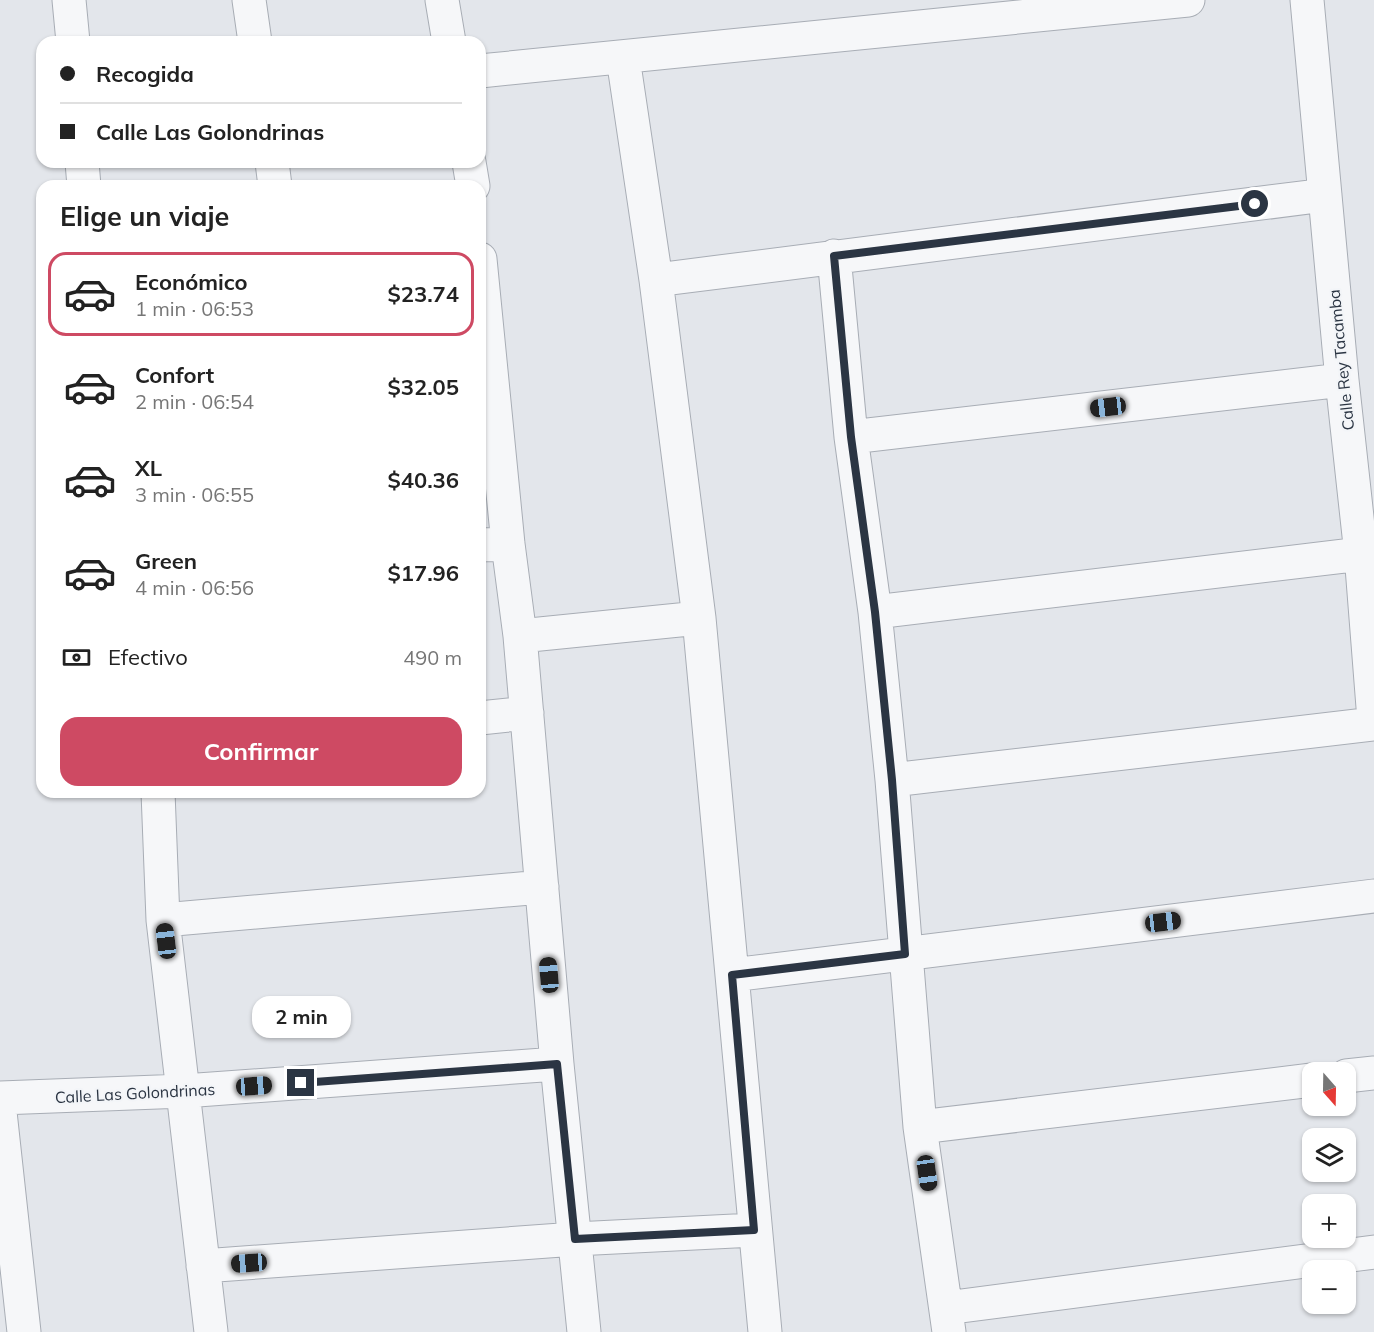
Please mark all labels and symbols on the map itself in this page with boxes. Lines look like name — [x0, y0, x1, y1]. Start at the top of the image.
route start — [1241, 190, 1268, 217]
street label: Calle Rey Tacamba — [1324, 288, 1358, 432]
car — [1089, 396, 1127, 418]
car — [1144, 911, 1182, 933]
car — [155, 922, 177, 960]
car — [538, 956, 560, 994]
callout: 2 min — [252, 996, 350, 1038]
north arrow — [1302, 1062, 1356, 1116]
route end — [287, 1069, 314, 1096]
car — [235, 1076, 273, 1096]
street label: Calle Las Golondrinas — [54, 1079, 216, 1107]
car — [916, 1154, 938, 1192]
car — [230, 1253, 268, 1273]

